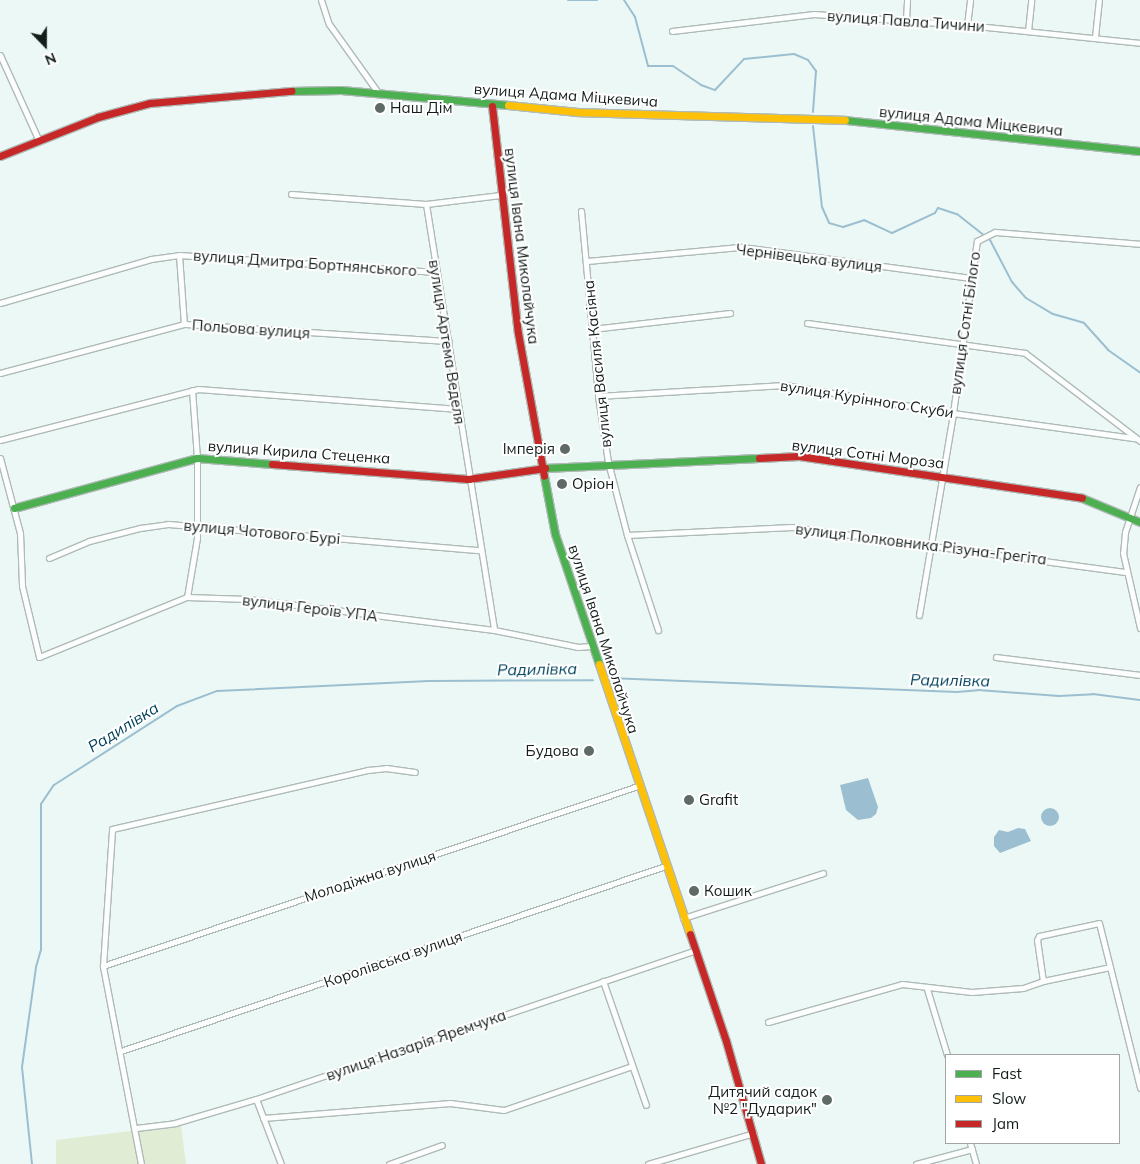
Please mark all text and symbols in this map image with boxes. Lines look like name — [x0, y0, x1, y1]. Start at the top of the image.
street label: вулиця Павла Тичини — [827, 7, 985, 35]
north arrow — [20, 20, 70, 70]
text: N — [42, 49, 59, 69]
street label: вулиця Адама Міцкевича — [473, 80, 659, 110]
place label: Наш Дім — [390, 99, 453, 117]
marker: Наш Дім — [374, 102, 386, 114]
street label: вулиця Адама Міцкевича — [878, 102, 1064, 140]
street label: вулиця Івана Миколайчука — [501, 147, 543, 345]
street label: Чернівецька вулиця — [735, 240, 883, 276]
street label: вулиця Дмитра Бортнянського — [193, 246, 417, 280]
street label: вулиця Сотні Білого — [946, 250, 984, 396]
street label: вулиця Артема Веделя — [425, 258, 469, 426]
street label: вулиця Василя Касіяна — [579, 279, 615, 449]
street label: Польова вулиця — [191, 316, 311, 342]
street label: вулиця Курінного Скуби — [779, 376, 955, 422]
street label: вулиця Сотні Мороза — [791, 436, 945, 472]
street label: вулиця Кирила Стеценка — [207, 437, 391, 467]
place label: Імперія — [503, 440, 555, 458]
marker: Імперія — [559, 443, 571, 455]
place label: Оріон — [572, 475, 614, 493]
marker: Оріон — [556, 478, 568, 490]
street label: вулиця Чотового Бурі — [183, 516, 341, 548]
street label: вулиця Полковника Різуна-Грегіта — [794, 520, 1048, 568]
street label: вулиця Івана Миколайчука — [565, 542, 643, 736]
street label: вулиця Героїв УПА — [241, 591, 379, 625]
water label: Радилівка — [497, 659, 577, 679]
water label: Радилівка — [910, 670, 990, 690]
water label: Радилівка — [84, 698, 162, 756]
place label: Будова — [526, 742, 579, 760]
marker: Будова — [583, 745, 595, 757]
place label: Grafit — [699, 791, 738, 809]
marker: Grafit — [683, 794, 695, 806]
street label: Молодіжна вулиця — [302, 846, 438, 906]
place label: Кошик — [704, 882, 752, 900]
marker: Кошик — [688, 885, 700, 897]
street label: Королівська вулиця — [321, 927, 465, 991]
street label: вулиця Назарія Яремчука — [324, 1006, 508, 1084]
legend — [945, 1054, 1120, 1144]
text: Fast — [992, 1064, 1022, 1083]
place label: Дитячий садок №2 "Дударик" — [708, 1082, 817, 1117]
text: Slow — [992, 1089, 1026, 1108]
marker: Дитячий садок №2 "Дударик" — [821, 1094, 833, 1106]
text: Jam — [992, 1114, 1019, 1133]

